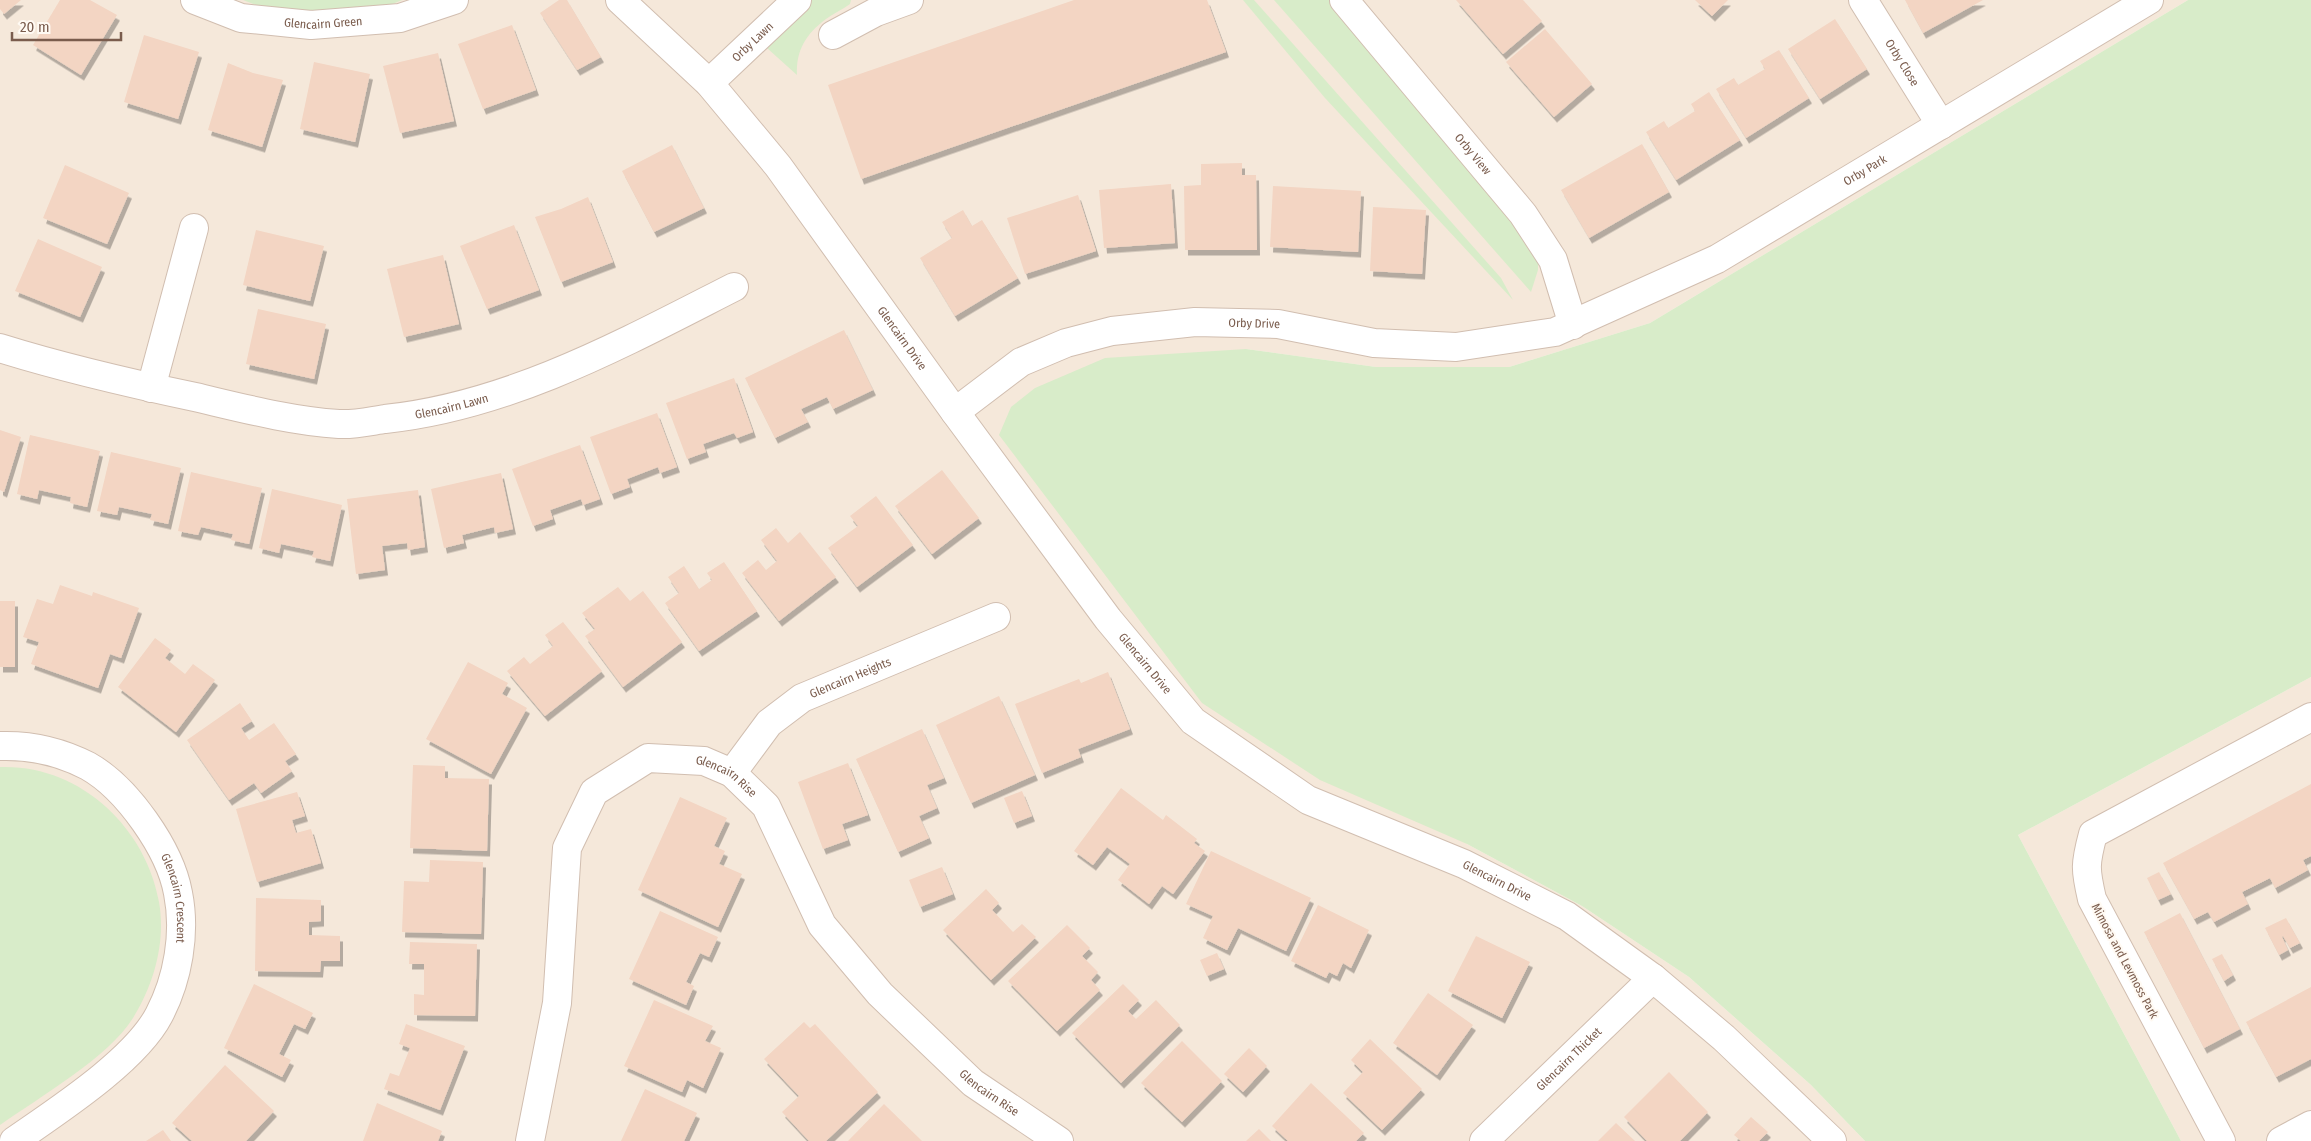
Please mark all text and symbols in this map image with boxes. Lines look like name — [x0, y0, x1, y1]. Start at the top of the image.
scale bar — [12, 10, 121, 42]
street label: Glencairn Green — [283, 14, 363, 32]
text: 20 m — [20, 18, 50, 36]
street label: Orby Lawn — [729, 19, 776, 65]
street label: Orby Close — [1882, 37, 1922, 89]
street label: Orby View — [1452, 131, 1494, 178]
street label: Orby Park — [1841, 152, 1889, 189]
street label: Glencairn Drive — [874, 304, 930, 373]
street label: Orby Drive — [1228, 316, 1280, 331]
street label: Glencairn Lawn — [414, 391, 490, 422]
street label: Glencairn Drive — [1116, 630, 1175, 697]
street label: Glencairn Heights — [808, 655, 893, 701]
street label: Glencairn Rise — [696, 754, 760, 800]
street label: Glencairn Crescent — [158, 851, 188, 944]
street label: Glencairn Drive — [1460, 858, 1534, 904]
street label: Mimosa and Levmoss Park — [2089, 901, 2162, 1021]
street label: Glencairn Thicket — [1533, 1024, 1604, 1094]
street label: Glencairn Rise — [956, 1067, 1022, 1119]

